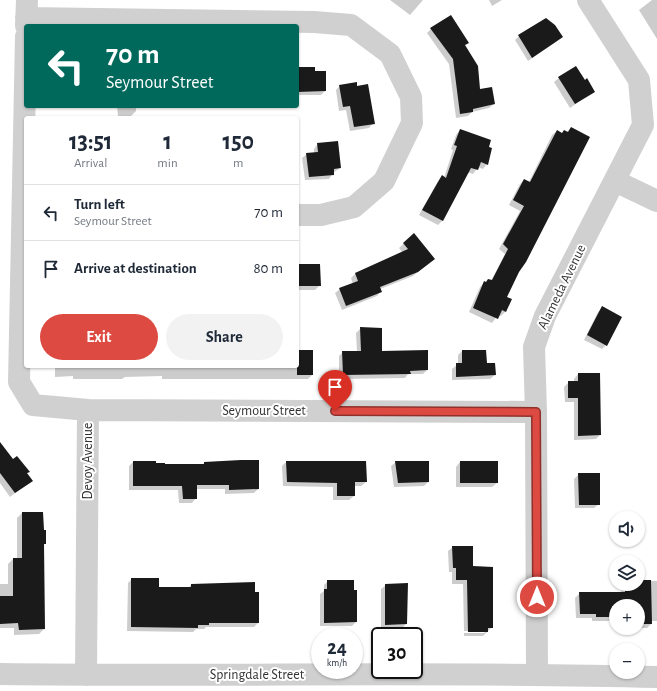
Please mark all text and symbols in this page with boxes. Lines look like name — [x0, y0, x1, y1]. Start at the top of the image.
icon: left — [40, 40, 92, 92]
text: 70 m — [106, 41, 160, 69]
text: Seymour Street — [106, 74, 214, 92]
text: 13:51 — [69, 130, 112, 154]
text: 1 — [163, 130, 172, 154]
text: 150 — [223, 130, 254, 154]
text: Arrival — [74, 157, 107, 170]
text: min — [157, 157, 178, 170]
text: m — [233, 157, 243, 170]
text: Turn left — [74, 197, 125, 212]
icon: left — [40, 202, 62, 224]
text: 70 m — [254, 205, 283, 220]
text: Seymour Street — [74, 215, 152, 228]
street label: Alameda Avenue — [535, 242, 589, 332]
icon: arrive — [40, 258, 62, 280]
text: Arrive at destination — [74, 261, 197, 276]
text: 80 m — [253, 261, 283, 276]
button: Exit — [40, 314, 158, 360]
button: Share — [166, 314, 283, 360]
pin — [318, 370, 352, 411]
icon: arrive — [324, 376, 346, 398]
street label: Seymour Street — [222, 404, 306, 418]
street label: Devoy Avenue — [81, 423, 95, 500]
map controls — [609, 511, 645, 679]
button: sound — [609, 511, 645, 547]
button: layers — [609, 555, 645, 591]
position arrow — [516, 576, 558, 618]
button: + — [609, 599, 645, 635]
speed limit sign: 30 — [371, 627, 423, 679]
text: 24 — [327, 638, 347, 658]
button: − — [609, 643, 645, 679]
text: km/h — [327, 658, 347, 668]
street label: Springdale Street — [210, 668, 305, 682]

